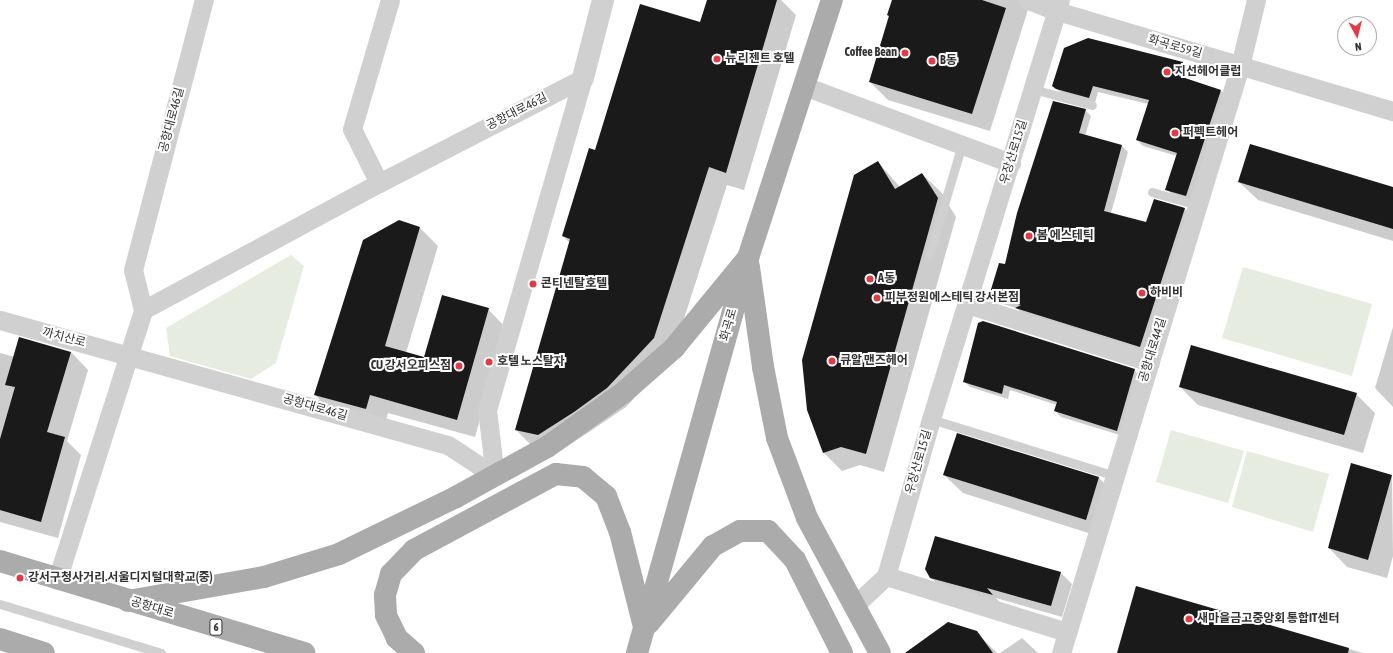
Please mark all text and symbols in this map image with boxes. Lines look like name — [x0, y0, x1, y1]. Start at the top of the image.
north arrow — [1337, 16, 1377, 56]
street label: 화곡로59길 — [1146, 32, 1204, 62]
text: N — [1354, 41, 1362, 53]
place label: Coffee Bean — [844, 46, 897, 60]
marker: Coffee Bean — [900, 48, 910, 58]
place label: 뉴 리젠트 호텔 — [725, 52, 795, 66]
marker: 뉴 리젠트 호텔 — [712, 54, 722, 64]
place label: B동 — [940, 54, 957, 68]
marker: B동 — [927, 56, 937, 66]
place label: 지선헤어클럽 — [1175, 65, 1241, 79]
marker: 지선헤어클럽 — [1162, 67, 1172, 77]
street label: 공항대로46길 — [156, 86, 188, 154]
street label: 공항대로46길 — [484, 90, 550, 134]
street label: 우장산로15길 — [997, 118, 1031, 186]
place label: 퍼펙트헤어 — [1183, 126, 1238, 140]
marker: 퍼펙트헤어 — [1170, 128, 1180, 138]
place label: 봄 에스테틱 — [1037, 229, 1094, 243]
marker: 봄 에스테틱 — [1024, 231, 1034, 241]
place label: A동 — [878, 272, 895, 286]
marker: A동 — [865, 274, 875, 284]
place label: 콘티넨탈호텔 — [541, 277, 607, 291]
marker: 콘티넨탈호텔 — [528, 279, 538, 289]
place label: 하비비 — [1150, 286, 1183, 300]
marker: 하비비 — [1137, 288, 1147, 298]
place label: 피부정원에스테틱 강서본점 — [885, 291, 1019, 305]
marker: 피부정원에스테틱 강서본점 — [872, 293, 882, 303]
street label: 화곡로 — [718, 307, 740, 343]
street label: 공항대로44길 — [1136, 316, 1170, 384]
street label: 까치산로 — [41, 325, 87, 351]
place label: 큐알 맨즈헤어 — [840, 354, 908, 368]
place label: 호텔 노스탈자 — [497, 355, 565, 369]
marker: 큐알 맨즈헤어 — [827, 356, 837, 366]
marker: 호텔 노스탈자 — [484, 357, 494, 367]
place label: CU 강서오피스점 — [371, 359, 451, 373]
marker: CU 강서오피스점 — [454, 361, 464, 371]
street label: 공항대로46길 — [281, 392, 349, 424]
street label: 우장산로15길 — [903, 428, 935, 496]
place label: 강서구청사거리.서울디지털대학교(중) — [28, 571, 213, 585]
marker: 강서구청사거리.서울디지털대학교(중) — [15, 573, 25, 583]
street label: 공항대로 — [129, 595, 175, 621]
place label: 새마을금고중앙회 통합IT센터 — [1197, 612, 1339, 626]
marker: 새마을금고중앙회 통합IT센터 — [1184, 614, 1194, 624]
road number: 6 — [209, 618, 223, 636]

